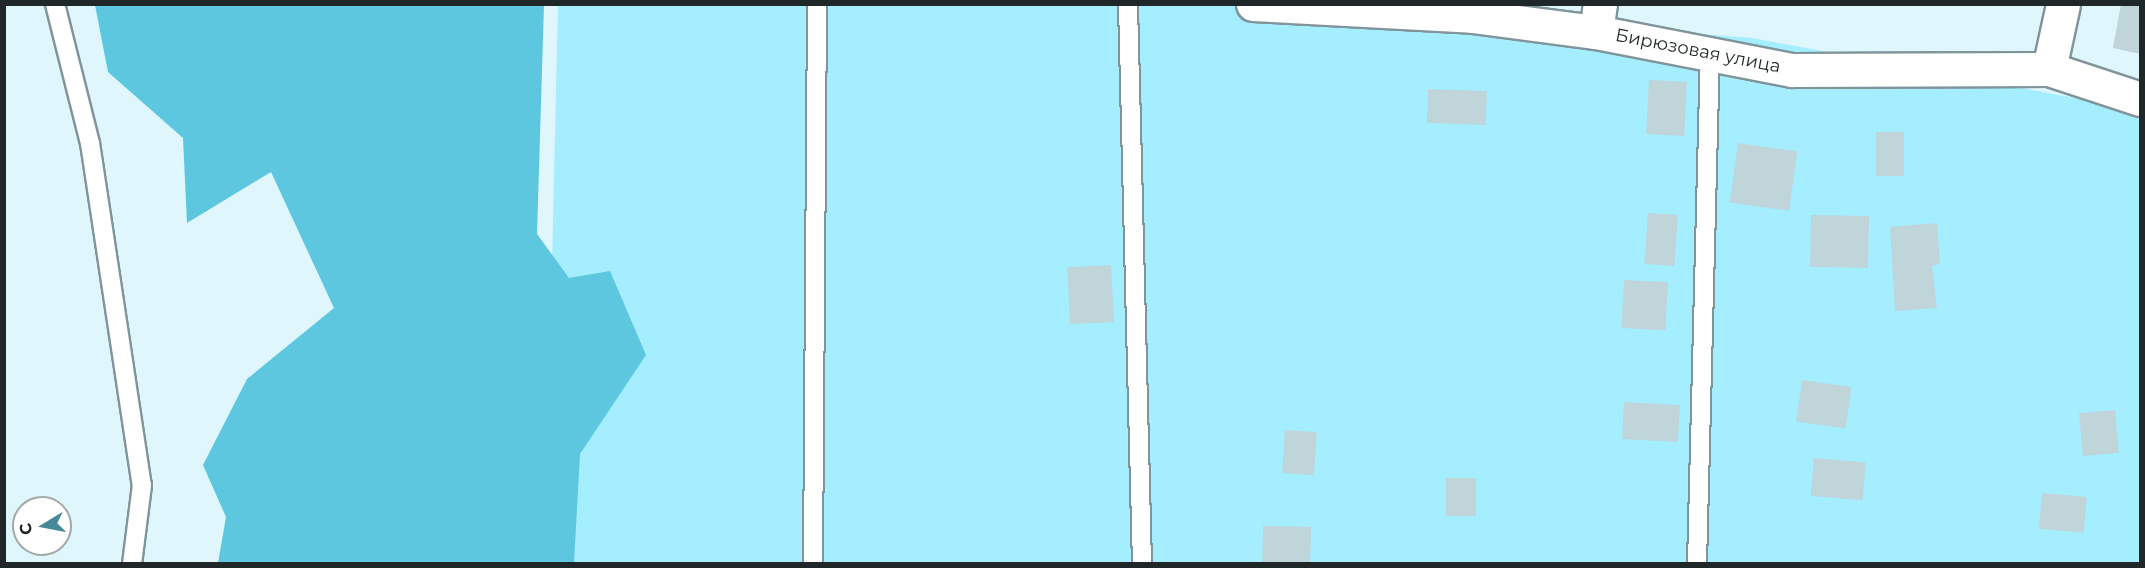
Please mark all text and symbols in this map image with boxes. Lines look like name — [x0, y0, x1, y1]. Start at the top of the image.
street label: Бирюзовая улица — [1614, 24, 1782, 78]
north arrow — [12, 496, 72, 556]
text: С — [15, 521, 36, 536]

